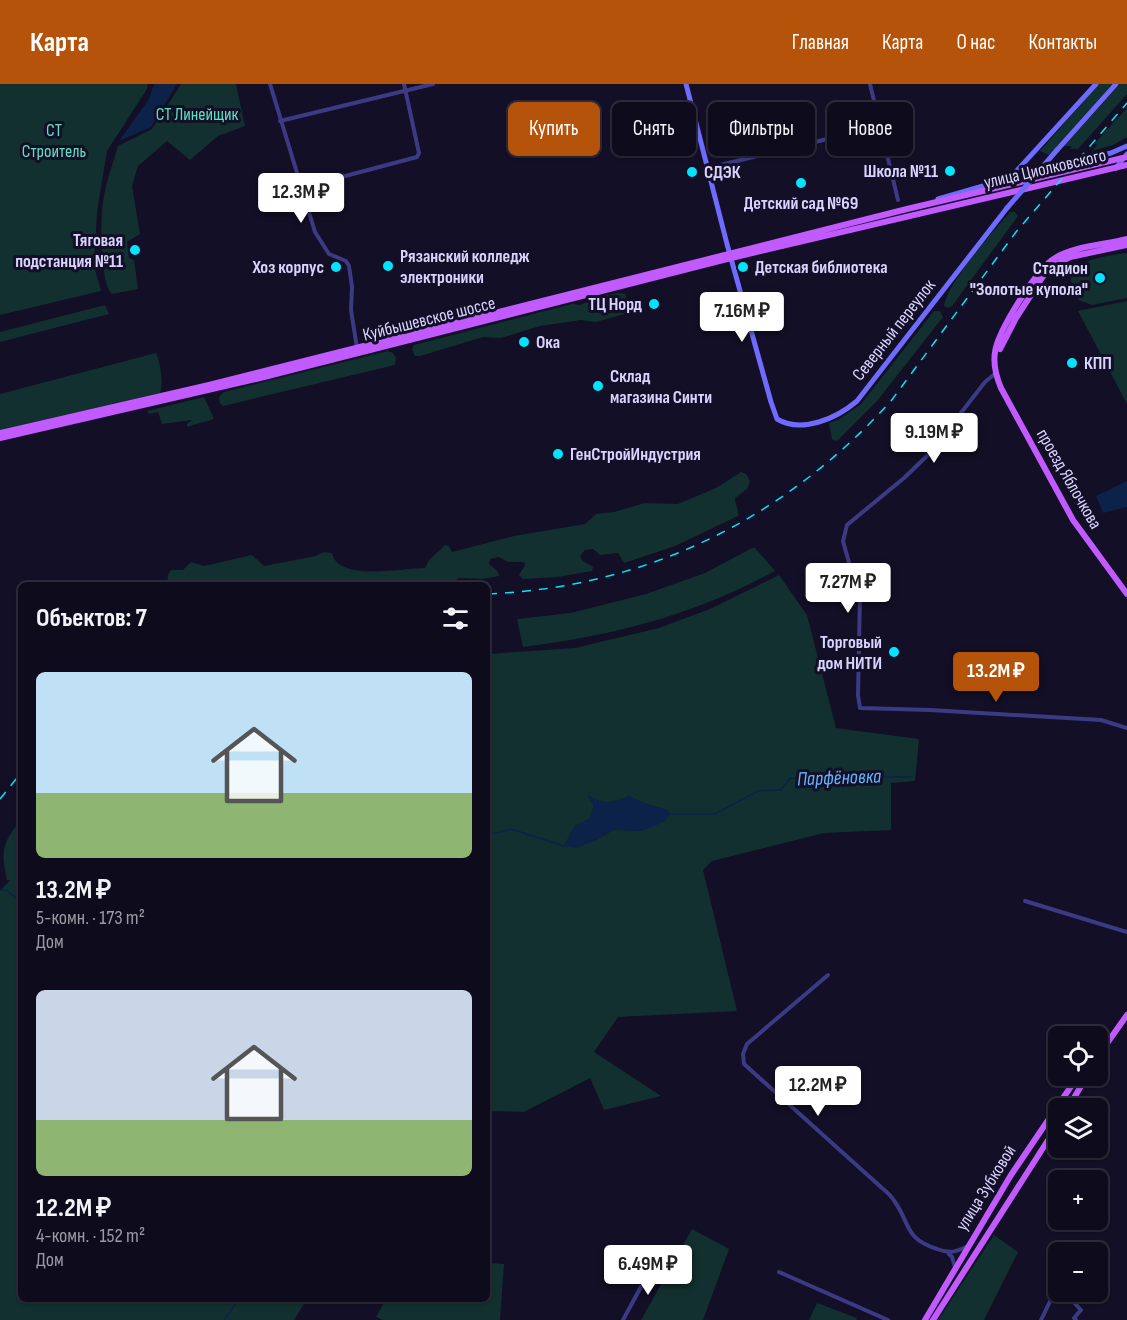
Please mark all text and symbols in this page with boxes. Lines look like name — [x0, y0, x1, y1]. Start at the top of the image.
text: Карта — [30, 26, 89, 59]
text: Главная — [792, 30, 849, 55]
text: Карта — [882, 30, 923, 55]
text: О нас — [956, 30, 995, 55]
text: Контакты — [1028, 30, 1097, 55]
chip: Купить — [508, 102, 600, 156]
chip: Снять — [612, 102, 696, 156]
chip: Фильтры — [708, 102, 815, 156]
chip: Новое — [827, 102, 913, 156]
park label: СТ Линейщик — [156, 104, 239, 125]
park label: СТ Строитель — [22, 120, 86, 162]
street label: улица Циолковского — [982, 145, 1108, 193]
place label: Школа №11 — [864, 161, 938, 182]
place label: СДЭК — [704, 162, 741, 183]
marker: Школа №11 — [943, 164, 957, 178]
marker: СДЭК — [685, 165, 699, 179]
pin: 12.3M ₽ — [246, 173, 356, 224]
marker: Детский сад №69 — [794, 176, 808, 190]
text: 12.3M ₽ — [272, 180, 330, 204]
place label: Детский сад №69 — [744, 193, 858, 214]
place label: Тяговая подстанция №11 — [15, 230, 123, 272]
marker: Тяговая подстанция №11 — [128, 243, 142, 257]
place label: Рязанский колледж электроники — [400, 246, 530, 288]
place label: Хоз корпус — [251, 257, 324, 278]
place label: Детская библиотека — [755, 257, 888, 278]
place label: Стадион "Золотые купола" — [970, 258, 1088, 300]
marker: Рязанский колледж электроники — [381, 259, 395, 273]
marker: Хоз корпус — [329, 260, 343, 274]
marker: Детская библиотека — [736, 260, 750, 274]
marker: Стадион "Золотые купола" — [1093, 271, 1107, 285]
street label: Северный переулок — [848, 275, 940, 385]
street label: Куйбышевское шоссе — [361, 292, 497, 346]
pin: 7.16M ₽ — [687, 292, 797, 343]
place label: ТЦ Норд — [588, 294, 643, 315]
marker: ТЦ Норд — [647, 297, 661, 311]
text: 7.16M ₽ — [714, 299, 770, 323]
place label: Ока — [536, 332, 560, 353]
marker: Ока — [517, 335, 531, 349]
place label: КПП — [1084, 353, 1112, 374]
marker: КПП — [1065, 356, 1079, 370]
place label: Склад магазина Синти — [610, 366, 712, 408]
marker: Склад магазина Синти — [591, 379, 605, 393]
pin: 9.19M ₽ — [879, 413, 989, 464]
text: 9.19M ₽ — [905, 420, 963, 444]
street label: проезд Яблочкова — [1032, 425, 1106, 533]
place label: ГенСтройИндустрия — [570, 444, 701, 465]
marker: ГенСтройИндустрия — [551, 447, 565, 461]
pin: 7.27M ₽ — [793, 563, 903, 614]
text: 7.27M ₽ — [820, 570, 876, 594]
icon: filters — [439, 602, 472, 635]
text: Объектов: 7 — [36, 603, 147, 634]
place label: Торговый дом НИТИ — [817, 632, 882, 674]
marker: Торговый дом НИТИ — [887, 645, 901, 659]
pin: 13.2M ₽ — [941, 652, 1051, 703]
text: 13.2M ₽ — [967, 659, 1025, 683]
icon: home — [200, 711, 308, 819]
water label: Парфёновка — [797, 765, 881, 791]
text: 13.2M ₽ — [36, 875, 111, 906]
text: 5-комн. · 173 m² — [36, 906, 145, 930]
text: Дом — [36, 930, 64, 954]
map controls — [1048, 1026, 1108, 1302]
button: locate — [1048, 1026, 1108, 1086]
icon: home — [200, 1029, 308, 1137]
pin: 12.2M ₽ — [763, 1066, 873, 1117]
text: 12.2M ₽ — [789, 1073, 847, 1097]
button: layers — [1048, 1098, 1108, 1158]
street label: улица Зубковой — [951, 1141, 1021, 1235]
button: + — [1048, 1170, 1108, 1230]
text: 12.2M ₽ — [36, 1193, 111, 1224]
text: 4-комн. · 152 m² — [36, 1224, 145, 1248]
button: − — [1048, 1242, 1108, 1302]
pin: 6.49M ₽ — [593, 1245, 703, 1296]
text: Дом — [36, 1248, 64, 1272]
text: 6.49M ₽ — [618, 1252, 678, 1276]

